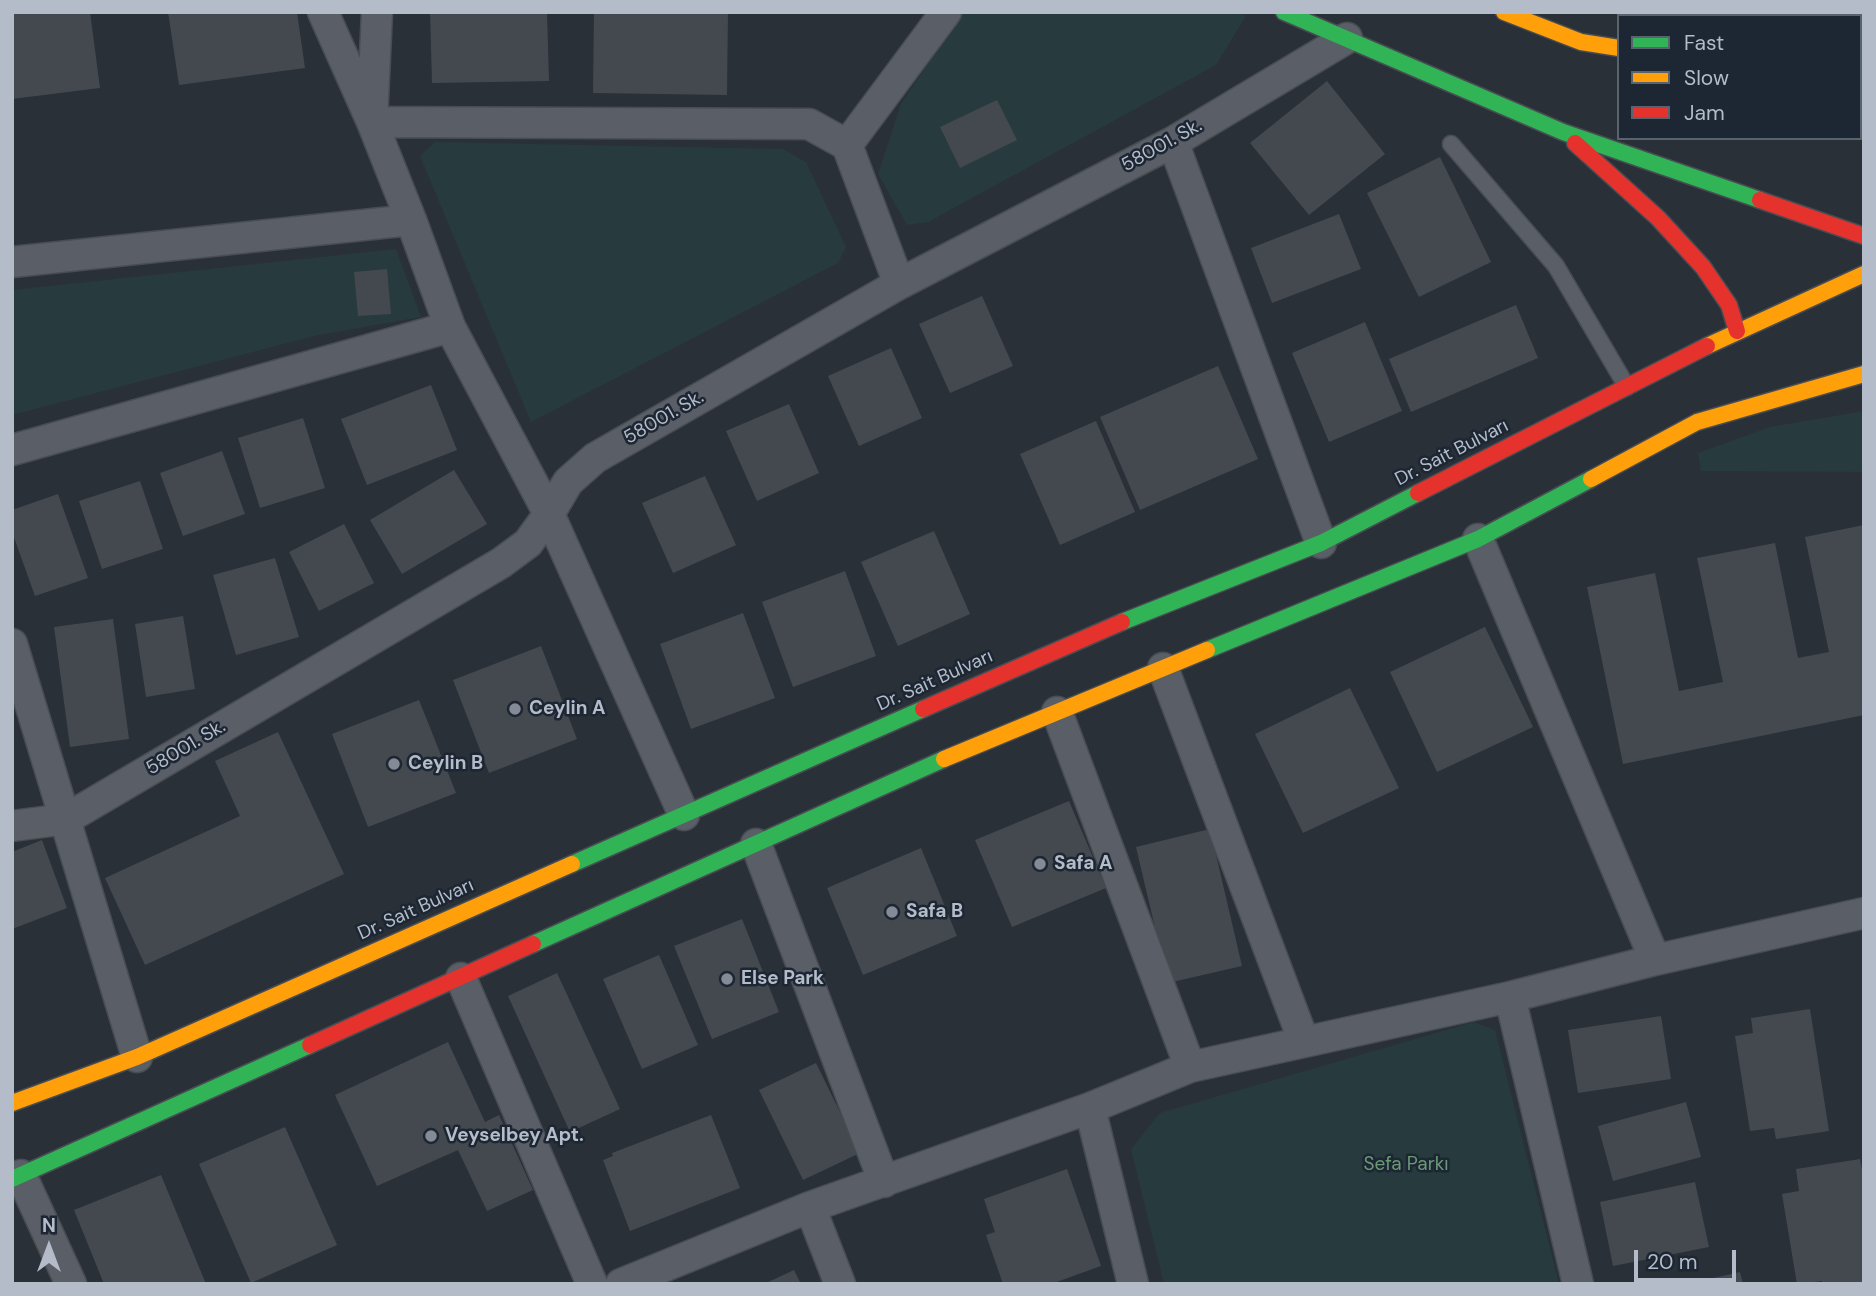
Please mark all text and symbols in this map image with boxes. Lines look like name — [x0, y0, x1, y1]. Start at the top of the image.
legend — [1617, 14, 1862, 140]
text: Fast — [1684, 29, 1724, 57]
text: Slow — [1684, 64, 1729, 92]
text: Jam — [1684, 99, 1725, 127]
street label: 58001. Sk. — [1118, 115, 1206, 177]
street label: 58001. Sk. — [620, 386, 708, 450]
street label: Dr. Sait Bulvarı — [1391, 415, 1513, 491]
street label: Dr. Sait Bulvarı — [874, 645, 996, 717]
place label: Ceylin A — [529, 698, 605, 720]
marker: Ceylin A — [507, 701, 523, 717]
street label: 58001. Sk. — [142, 716, 230, 780]
place label: Ceylin B — [408, 753, 483, 775]
marker: Ceylin B — [386, 756, 402, 772]
place label: Safa A — [1054, 853, 1112, 875]
marker: Safa A — [1032, 856, 1048, 872]
street label: Dr. Sait Bulvarı — [355, 874, 477, 946]
place label: Safa B — [906, 901, 963, 923]
marker: Safa B — [884, 904, 900, 920]
place label: Else Park — [741, 968, 824, 990]
marker: Else Park — [719, 971, 735, 987]
place label: Veyselbey Apt. — [445, 1125, 584, 1147]
marker: Veyselbey Apt. — [423, 1128, 439, 1144]
park label: Sefa Parkı — [1363, 1154, 1449, 1176]
north arrow — [14, 1212, 84, 1282]
text: N — [42, 1213, 56, 1238]
scale bar — [1638, 1236, 1740, 1280]
text: 20 m — [1647, 1248, 1698, 1276]

